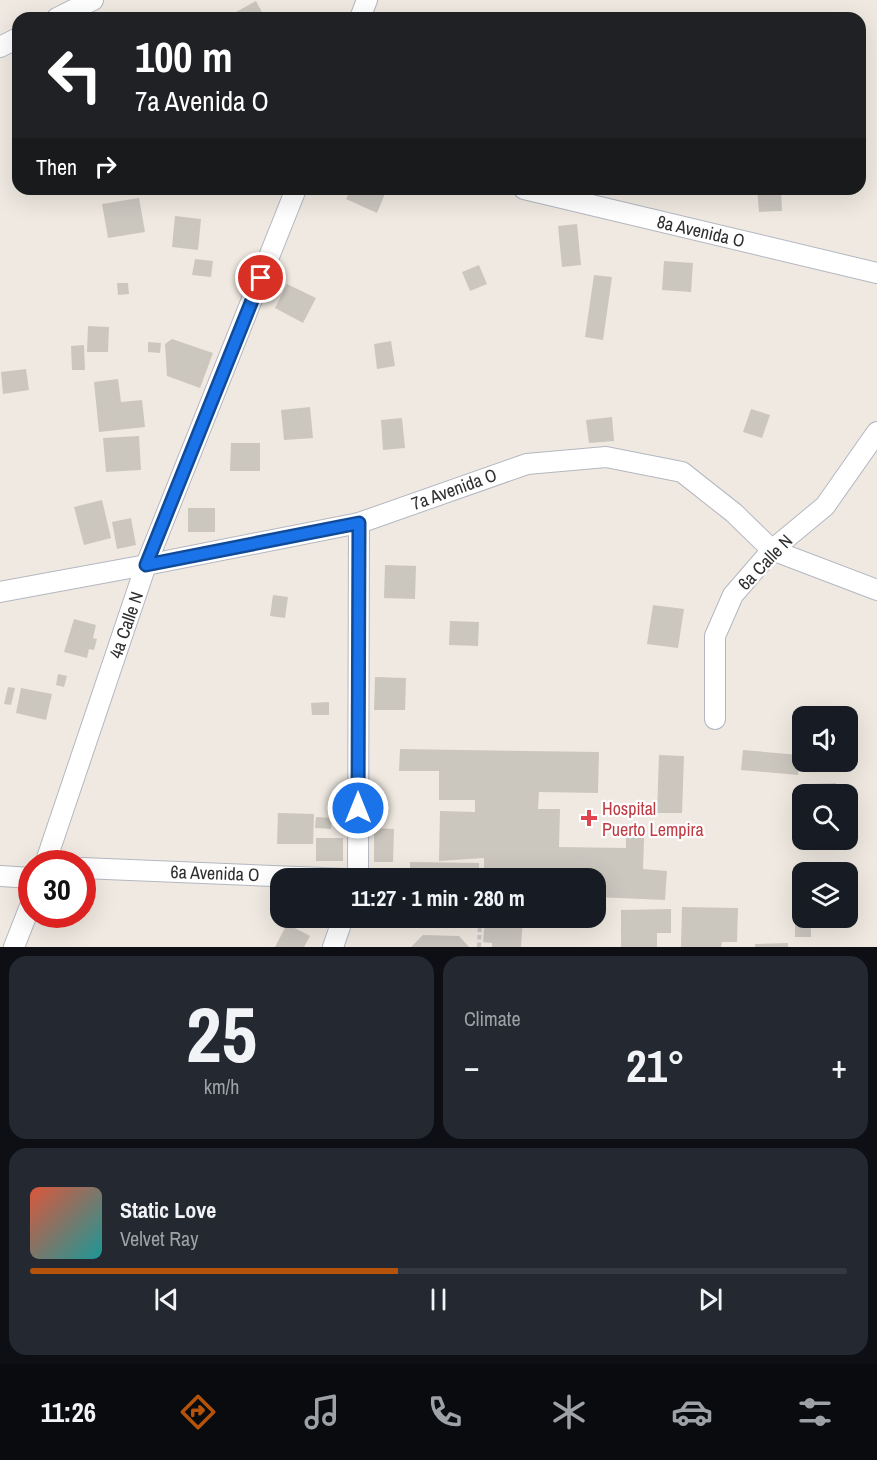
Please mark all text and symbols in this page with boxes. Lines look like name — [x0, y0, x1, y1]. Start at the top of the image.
text: 100 m — [135, 29, 233, 85]
icon: left — [36, 36, 114, 114]
text: 7a Avenida O — [135, 83, 269, 119]
icon: right — [89, 150, 122, 183]
text: Then — [36, 152, 77, 182]
street label: 8a Avenida O — [655, 209, 747, 253]
pin — [235, 252, 286, 303]
icon: arrive — [244, 261, 277, 294]
street label: 7a Avenida O — [408, 462, 500, 516]
street label: 6a Calle N — [732, 529, 798, 595]
street label: 4a Calle N — [103, 588, 149, 662]
map controls — [792, 706, 858, 928]
button: sound — [792, 706, 858, 772]
position arrow — [326, 776, 390, 840]
button: search — [792, 784, 858, 850]
place label: Hospital Puerto Lempira — [602, 796, 704, 842]
marker: Hospital Puerto Lempira — [580, 809, 598, 827]
speed limit sign: 30 — [18, 850, 96, 928]
street label: 6a Avenida O — [170, 859, 260, 887]
button: layers — [792, 862, 858, 928]
text: 11:27 · 1 min · 280 m — [351, 883, 525, 913]
text: 25 — [186, 981, 257, 1086]
text: Climate — [464, 1005, 521, 1032]
text: 21° — [626, 1035, 685, 1096]
text: − — [464, 1044, 480, 1088]
text: + — [831, 1044, 847, 1088]
text: km/h — [204, 1073, 239, 1100]
text: Static Love — [120, 1195, 216, 1225]
text: Velvet Ray — [120, 1225, 198, 1252]
icon: previous — [150, 1283, 183, 1316]
icon: pause — [422, 1283, 455, 1316]
icon: next — [694, 1283, 727, 1316]
icon: directions — [177, 1391, 219, 1433]
icon: music — [301, 1391, 343, 1433]
icon: phone — [424, 1391, 466, 1433]
icon: climate — [548, 1391, 590, 1433]
icon: car — [671, 1391, 713, 1433]
icon: filters — [794, 1391, 836, 1433]
text: 11:26 — [41, 1394, 96, 1430]

